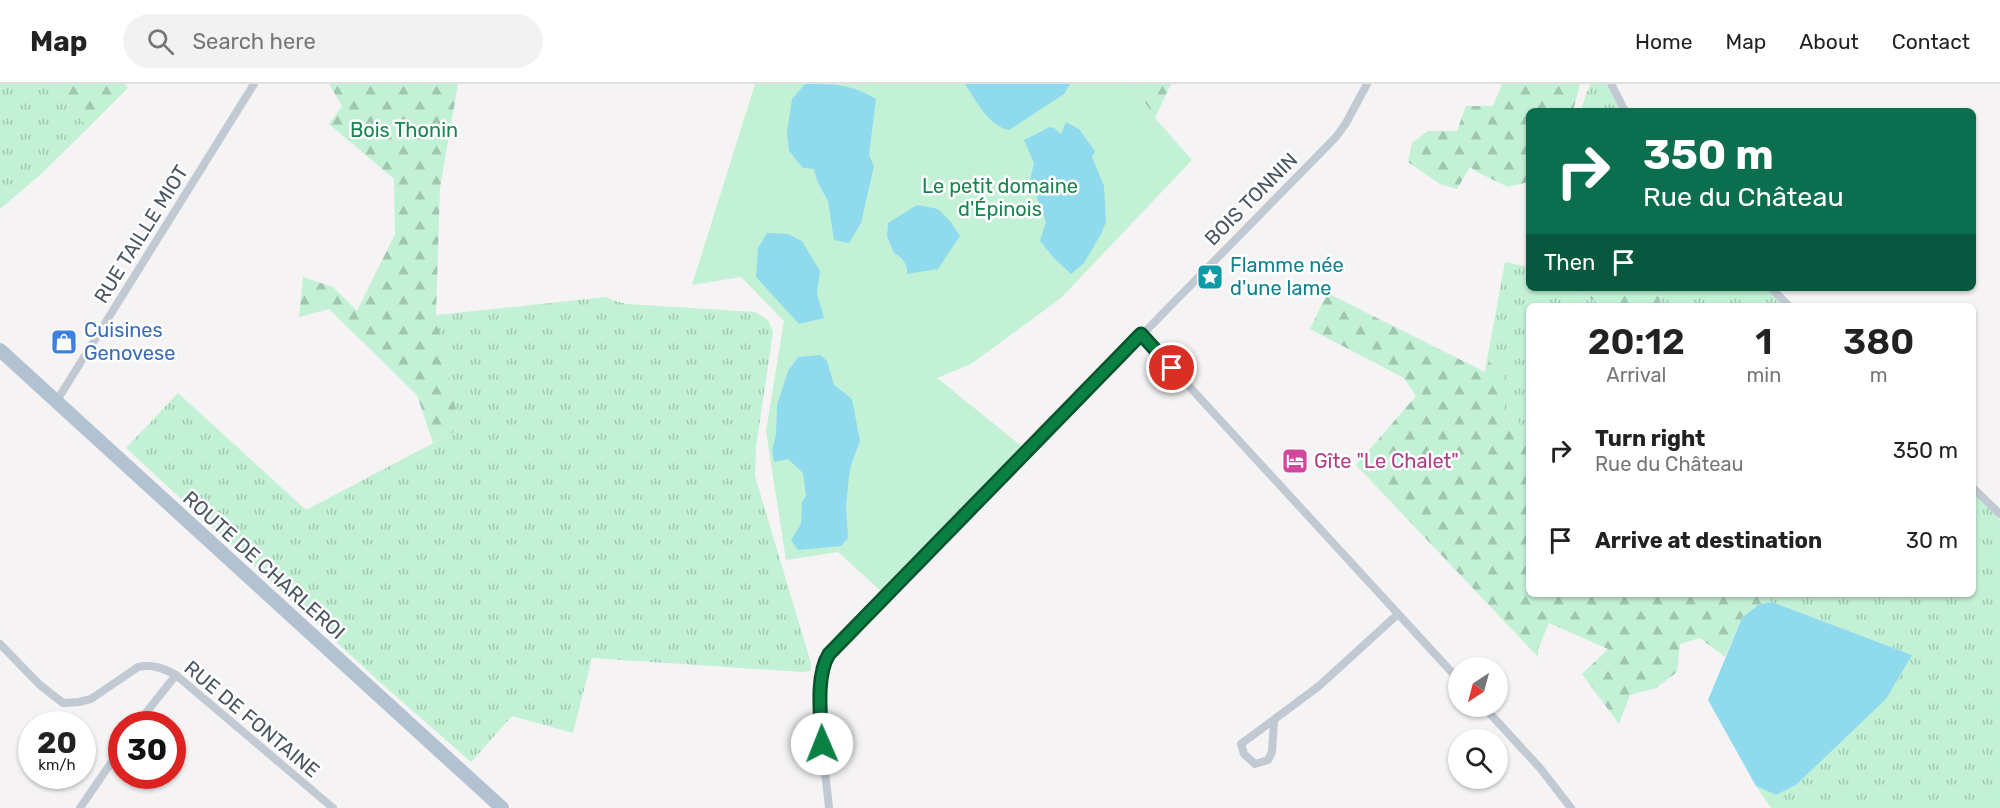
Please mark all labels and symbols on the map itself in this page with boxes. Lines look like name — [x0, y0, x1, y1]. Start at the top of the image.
park label: Bois Thonin — [350, 118, 458, 142]
street label: BOIS TONNIN — [1200, 148, 1302, 250]
street label: RUE TAILLE MIOT — [89, 160, 193, 307]
park label: Le petit domaine d'Épinois — [922, 174, 1078, 221]
place label: Flamme née d'une lame — [1230, 253, 1344, 300]
place icon: Flamme née d'une lame — [1195, 262, 1225, 292]
place label: Cuisines Genovese — [84, 318, 175, 365]
shop icon: Cuisines Genovese — [49, 327, 79, 357]
pin — [1146, 342, 1197, 393]
hotel icon: Gîte "Le Chalet" — [1280, 446, 1310, 476]
place label: Gîte "Le Chalet" — [1314, 449, 1459, 473]
street label: ROUTE DE CHARLEROI — [178, 486, 350, 644]
street label: RUE DE FONTAINE — [180, 656, 324, 782]
north arrow — [1448, 657, 1508, 717]
speed limit sign: 30 — [108, 711, 186, 789]
position arrow — [790, 712, 854, 776]

